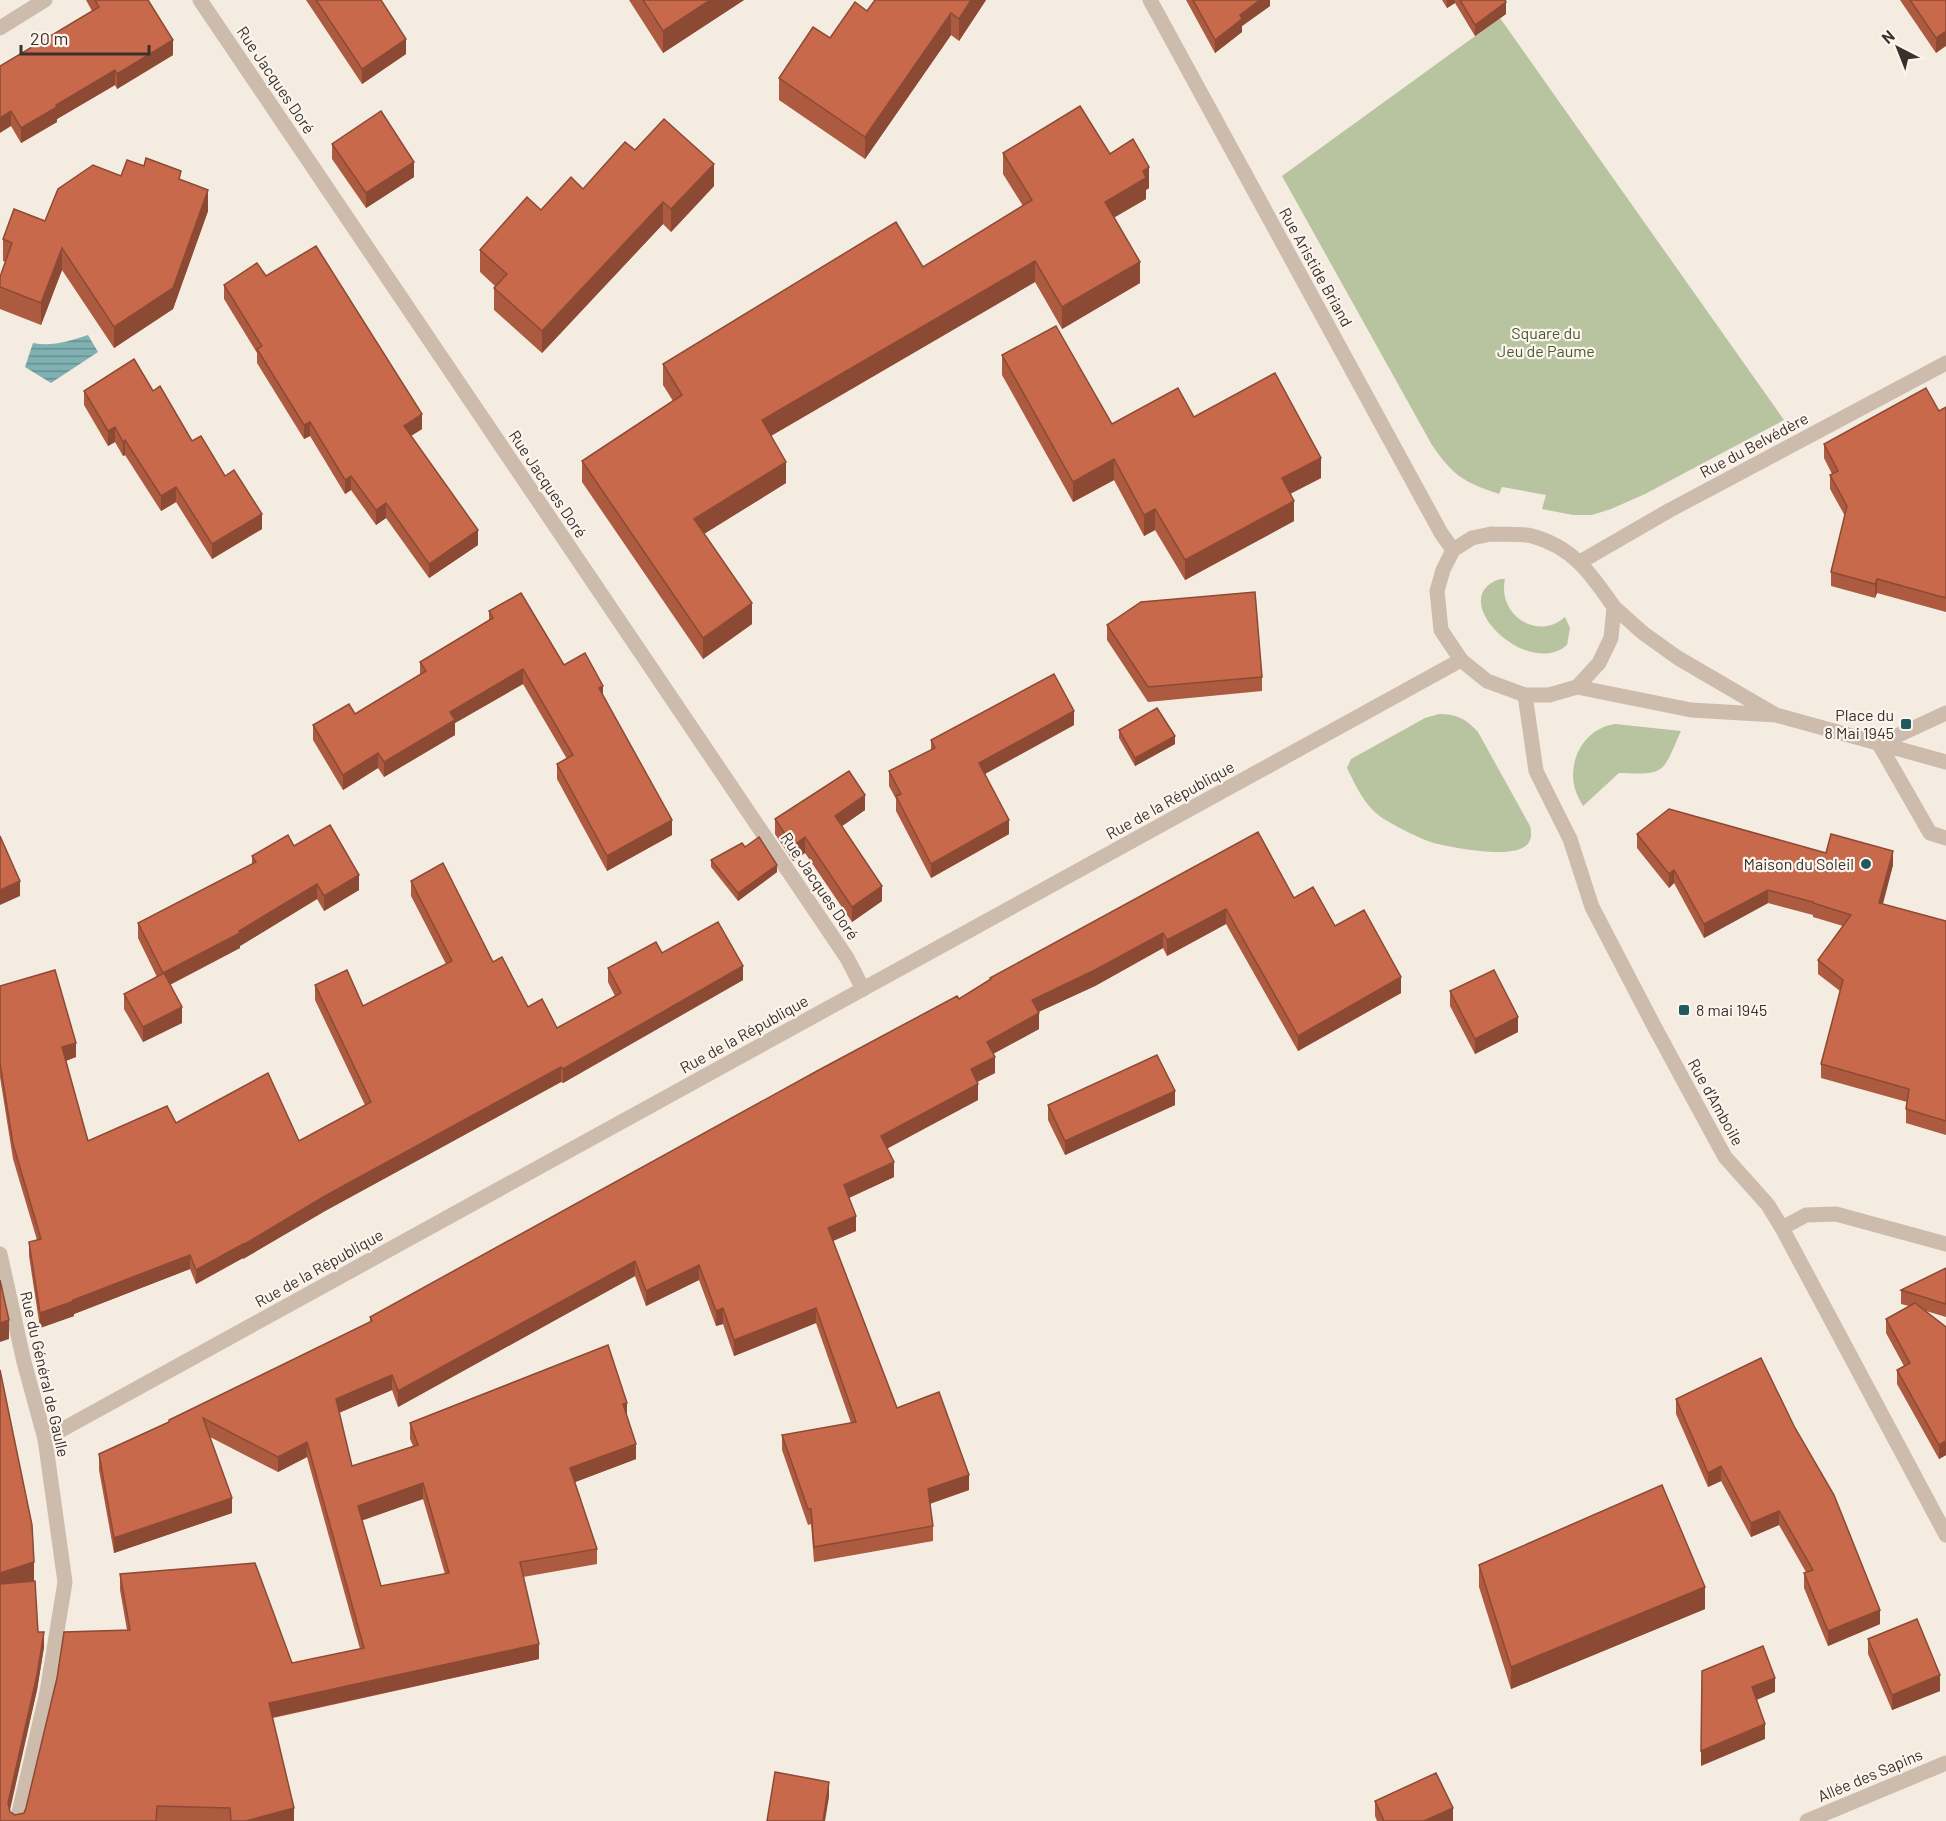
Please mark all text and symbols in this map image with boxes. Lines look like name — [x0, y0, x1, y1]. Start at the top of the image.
scale bar — [21, 18, 148, 56]
north arrow — [1868, 18, 1928, 78]
street label: Rue Jacques Doré — [233, 22, 319, 137]
text: N — [1877, 26, 1898, 47]
text: 20 m — [30, 27, 68, 49]
street label: Rue Aristide Briand — [1276, 204, 1357, 330]
park label: Square du Jeu de Paume — [1497, 323, 1595, 360]
street label: Rue du Belvédère — [1696, 408, 1811, 481]
street label: Rue Jacques Doré — [505, 426, 591, 541]
place label: Place du 8 Mai 1945 — [1825, 705, 1894, 742]
marker: Place du 8 Mai 1945 — [1899, 717, 1913, 731]
street label: Rue de la République — [1102, 756, 1237, 843]
street label: Rue Jacques Doré — [777, 828, 863, 943]
place label: Maison du Soleil — [1744, 854, 1854, 873]
marker: Maison du Soleil — [1859, 857, 1873, 871]
street label: Rue de la République — [676, 990, 811, 1077]
place label: 8 mai 1945 — [1696, 1000, 1767, 1019]
marker: 8 mai 1945 — [1677, 1003, 1691, 1017]
street label: Rue d'Amboile — [1685, 1055, 1748, 1149]
street label: Rue de la République — [251, 1224, 386, 1311]
street label: Rue du Général de Gaulle — [17, 1289, 74, 1459]
street label: Allée des Sapins — [1815, 1744, 1925, 1805]

